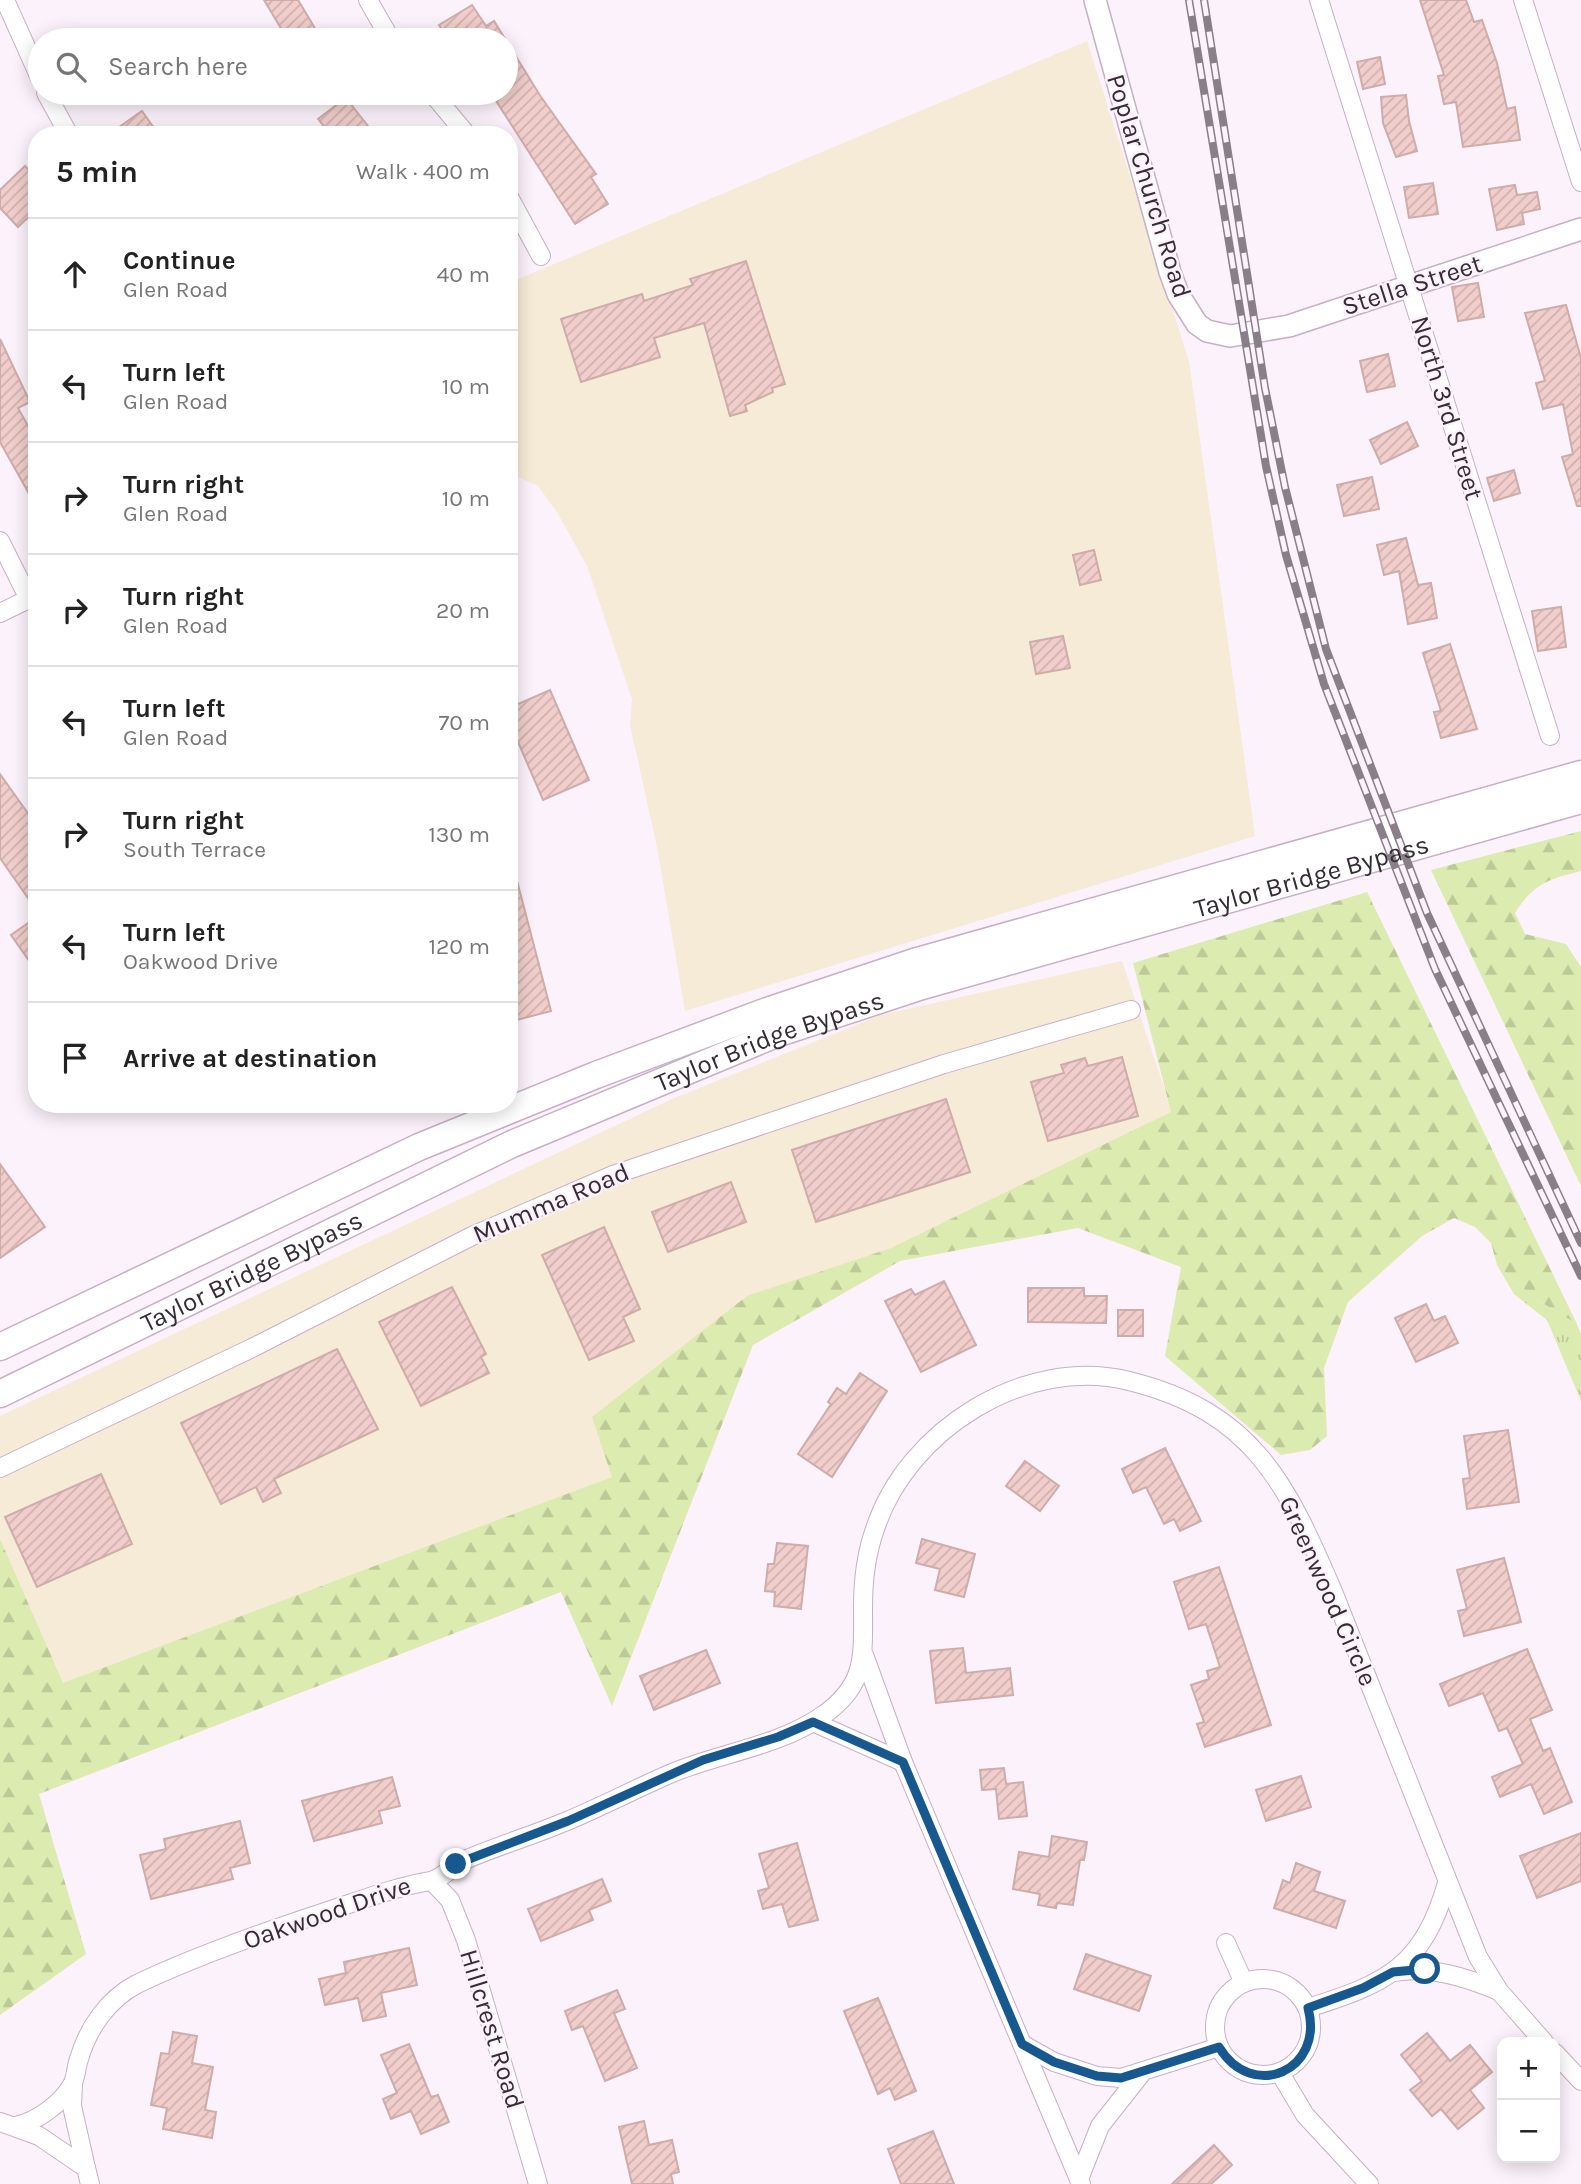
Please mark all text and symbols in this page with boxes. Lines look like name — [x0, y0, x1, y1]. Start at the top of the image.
search box — [28, 28, 518, 105]
icon: search — [52, 48, 90, 86]
text: Search here — [108, 51, 248, 82]
street label: Poplar Church Road — [1100, 70, 1198, 302]
text: 5 min — [56, 154, 138, 190]
text: Walk · 400 m — [356, 158, 490, 185]
text: Continue — [123, 245, 235, 276]
street label: Stella Street — [1338, 248, 1486, 322]
icon: ahead — [56, 255, 94, 293]
text: 40 m — [437, 261, 490, 288]
text: Glen Road — [123, 276, 228, 303]
street label: North 3rd Street — [1404, 312, 1490, 504]
text: Turn left — [123, 357, 225, 388]
icon: left — [56, 367, 94, 405]
text: 10 m — [442, 373, 490, 400]
text: Glen Road — [123, 388, 228, 415]
text: Turn right — [123, 469, 244, 500]
icon: right — [56, 479, 94, 517]
text: 10 m — [442, 485, 490, 512]
text: Glen Road — [123, 500, 228, 527]
text: Turn right — [123, 581, 244, 612]
icon: right — [56, 591, 94, 629]
text: 20 m — [436, 597, 490, 624]
text: Glen Road — [123, 612, 228, 639]
text: Turn left — [123, 693, 225, 724]
icon: left — [56, 703, 94, 741]
text: 70 m — [439, 709, 490, 736]
text: Glen Road — [123, 724, 228, 751]
text: Turn right — [123, 805, 244, 836]
icon: right — [56, 815, 94, 853]
text: 130 m — [428, 821, 490, 848]
street label: Taylor Bridge Bypass — [1190, 828, 1432, 924]
text: South Terrace — [123, 836, 266, 863]
text: Turn left — [123, 917, 225, 948]
icon: left — [56, 927, 94, 965]
text: 120 m — [428, 933, 490, 960]
text: Oakwood Drive — [123, 948, 278, 975]
street label: Taylor Bridge Bypass — [650, 984, 888, 1098]
icon: arrive — [56, 1039, 94, 1077]
text: Arrive at destination — [123, 1043, 377, 1074]
street label: Mumma Road — [468, 1156, 634, 1250]
street label: Taylor Bridge Bypass — [136, 1204, 367, 1338]
street label: Greenwood Circle — [1272, 1491, 1384, 1691]
route end — [440, 1848, 471, 1879]
street label: Oakwood Drive — [239, 1870, 415, 1956]
street label: Hillcrest Road — [453, 1945, 531, 2113]
route start — [1409, 1953, 1440, 1984]
map controls — [1497, 2037, 1560, 2163]
button: + — [1497, 2037, 1560, 2100]
button: − — [1497, 2100, 1560, 2163]

